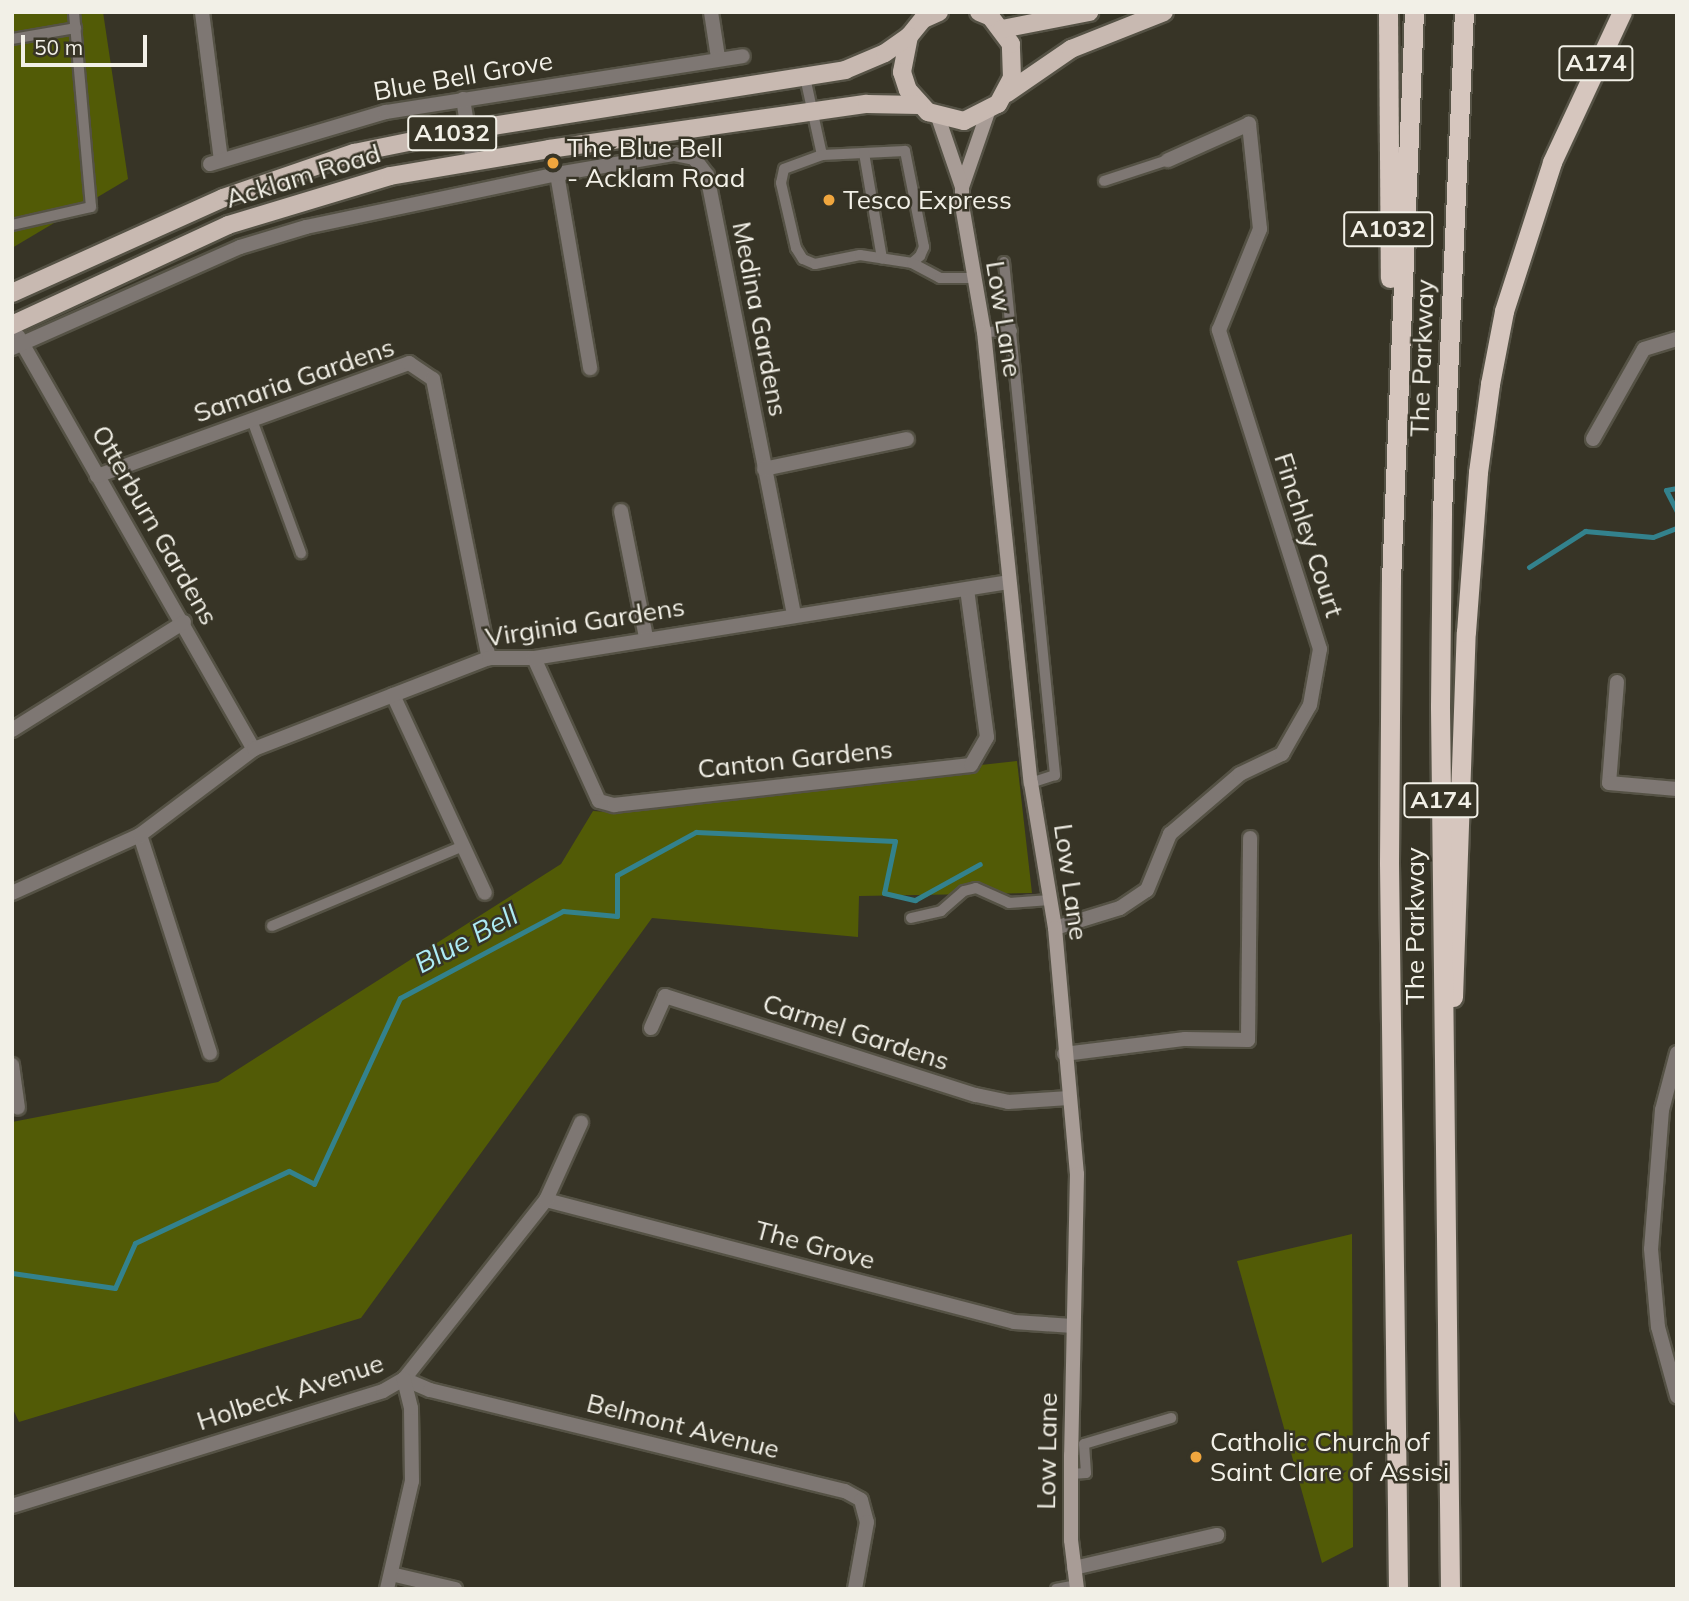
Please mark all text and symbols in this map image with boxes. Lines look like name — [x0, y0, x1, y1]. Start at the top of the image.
scale bar — [24, 21, 150, 65]
text: 50 m — [34, 34, 83, 60]
road number: A174 — [1558, 42, 1634, 84]
street label: Blue Bell Grove — [371, 45, 555, 107]
road number: A1032 — [406, 113, 498, 154]
place label: The Blue Bell - Acklam Road — [567, 132, 745, 194]
street label: Acklam Road — [222, 138, 384, 214]
marker: The Blue Bell - Acklam Road — [545, 155, 561, 171]
place label: Tesco Express — [843, 184, 1012, 216]
marker: Tesco Express — [821, 192, 837, 208]
road number: A1032 — [1342, 209, 1434, 250]
street label: Medina Gardens — [726, 219, 794, 419]
street label: Low Lane — [979, 259, 1029, 379]
street label: The Parkway — [1404, 279, 1440, 437]
street label: Samaria Gardens — [190, 331, 398, 429]
street label: Otterburn Gardens — [85, 420, 225, 630]
street label: Finchley Court — [1268, 449, 1350, 621]
street label: Virginia Gardens — [483, 591, 687, 653]
street label: Canton Gardens — [696, 733, 894, 785]
road number: A174 — [1402, 780, 1480, 820]
street label: Low Lane — [1047, 822, 1095, 942]
street label: The Parkway — [1399, 847, 1431, 1005]
water label: Blue Bell — [409, 898, 523, 980]
street label: Carmel Gardens — [759, 987, 953, 1077]
street label: The Grove — [752, 1214, 878, 1276]
street label: Holbeck Avenue — [193, 1347, 387, 1437]
street label: Belmont Avenue — [583, 1387, 783, 1465]
street label: Low Lane — [1030, 1392, 1064, 1510]
place label: Catholic Church of Saint Clare of Assisi — [1210, 1426, 1449, 1488]
marker: Catholic Church of Saint Clare of Assisi — [1188, 1449, 1204, 1465]

